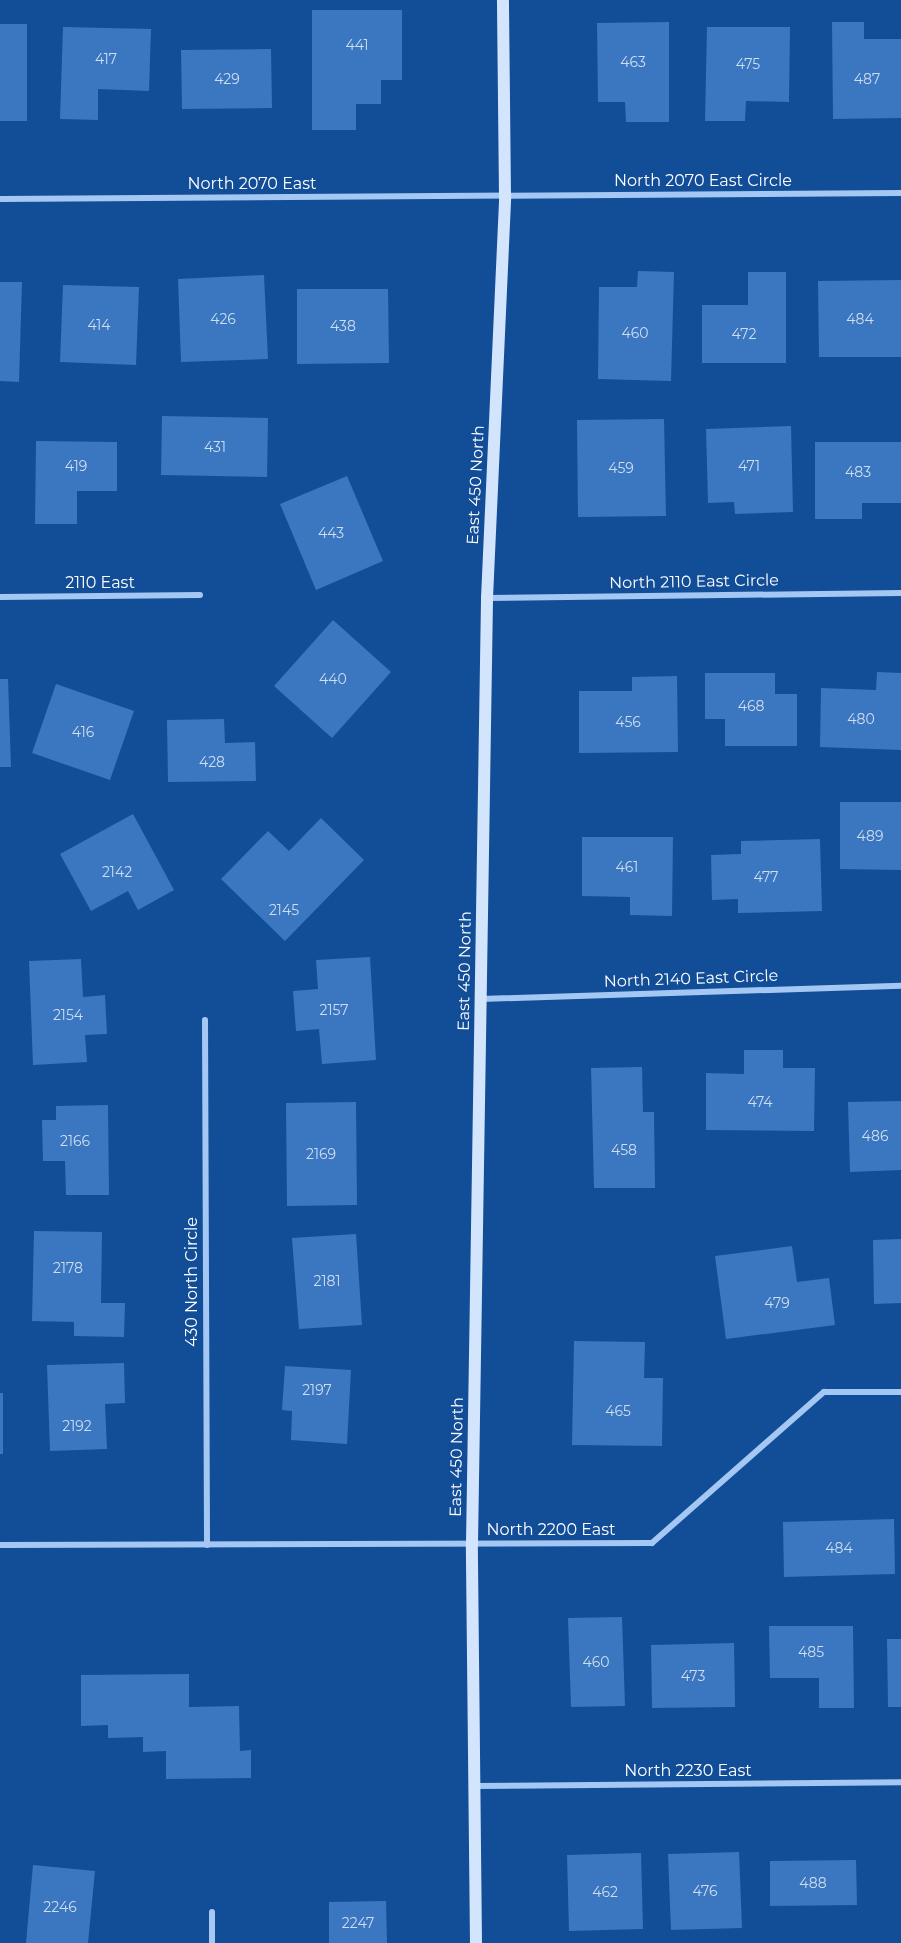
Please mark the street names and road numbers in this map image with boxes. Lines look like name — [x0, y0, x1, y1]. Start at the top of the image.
street label: North 2070 East Circle — [614, 171, 792, 191]
street label: North 2070 East — [188, 174, 316, 194]
street label: East 450 North — [463, 425, 489, 545]
street label: North 2110 East Circle — [609, 571, 779, 593]
street label: 2110 East — [65, 573, 135, 593]
street label: East 450 North — [454, 911, 476, 1031]
street label: North 2140 East Circle — [603, 966, 779, 992]
street label: 430 North Circle — [182, 1217, 202, 1347]
street label: East 450 North — [446, 1397, 468, 1517]
street label: North 2200 East — [486, 1520, 616, 1540]
street label: North 2230 East — [624, 1761, 752, 1781]

